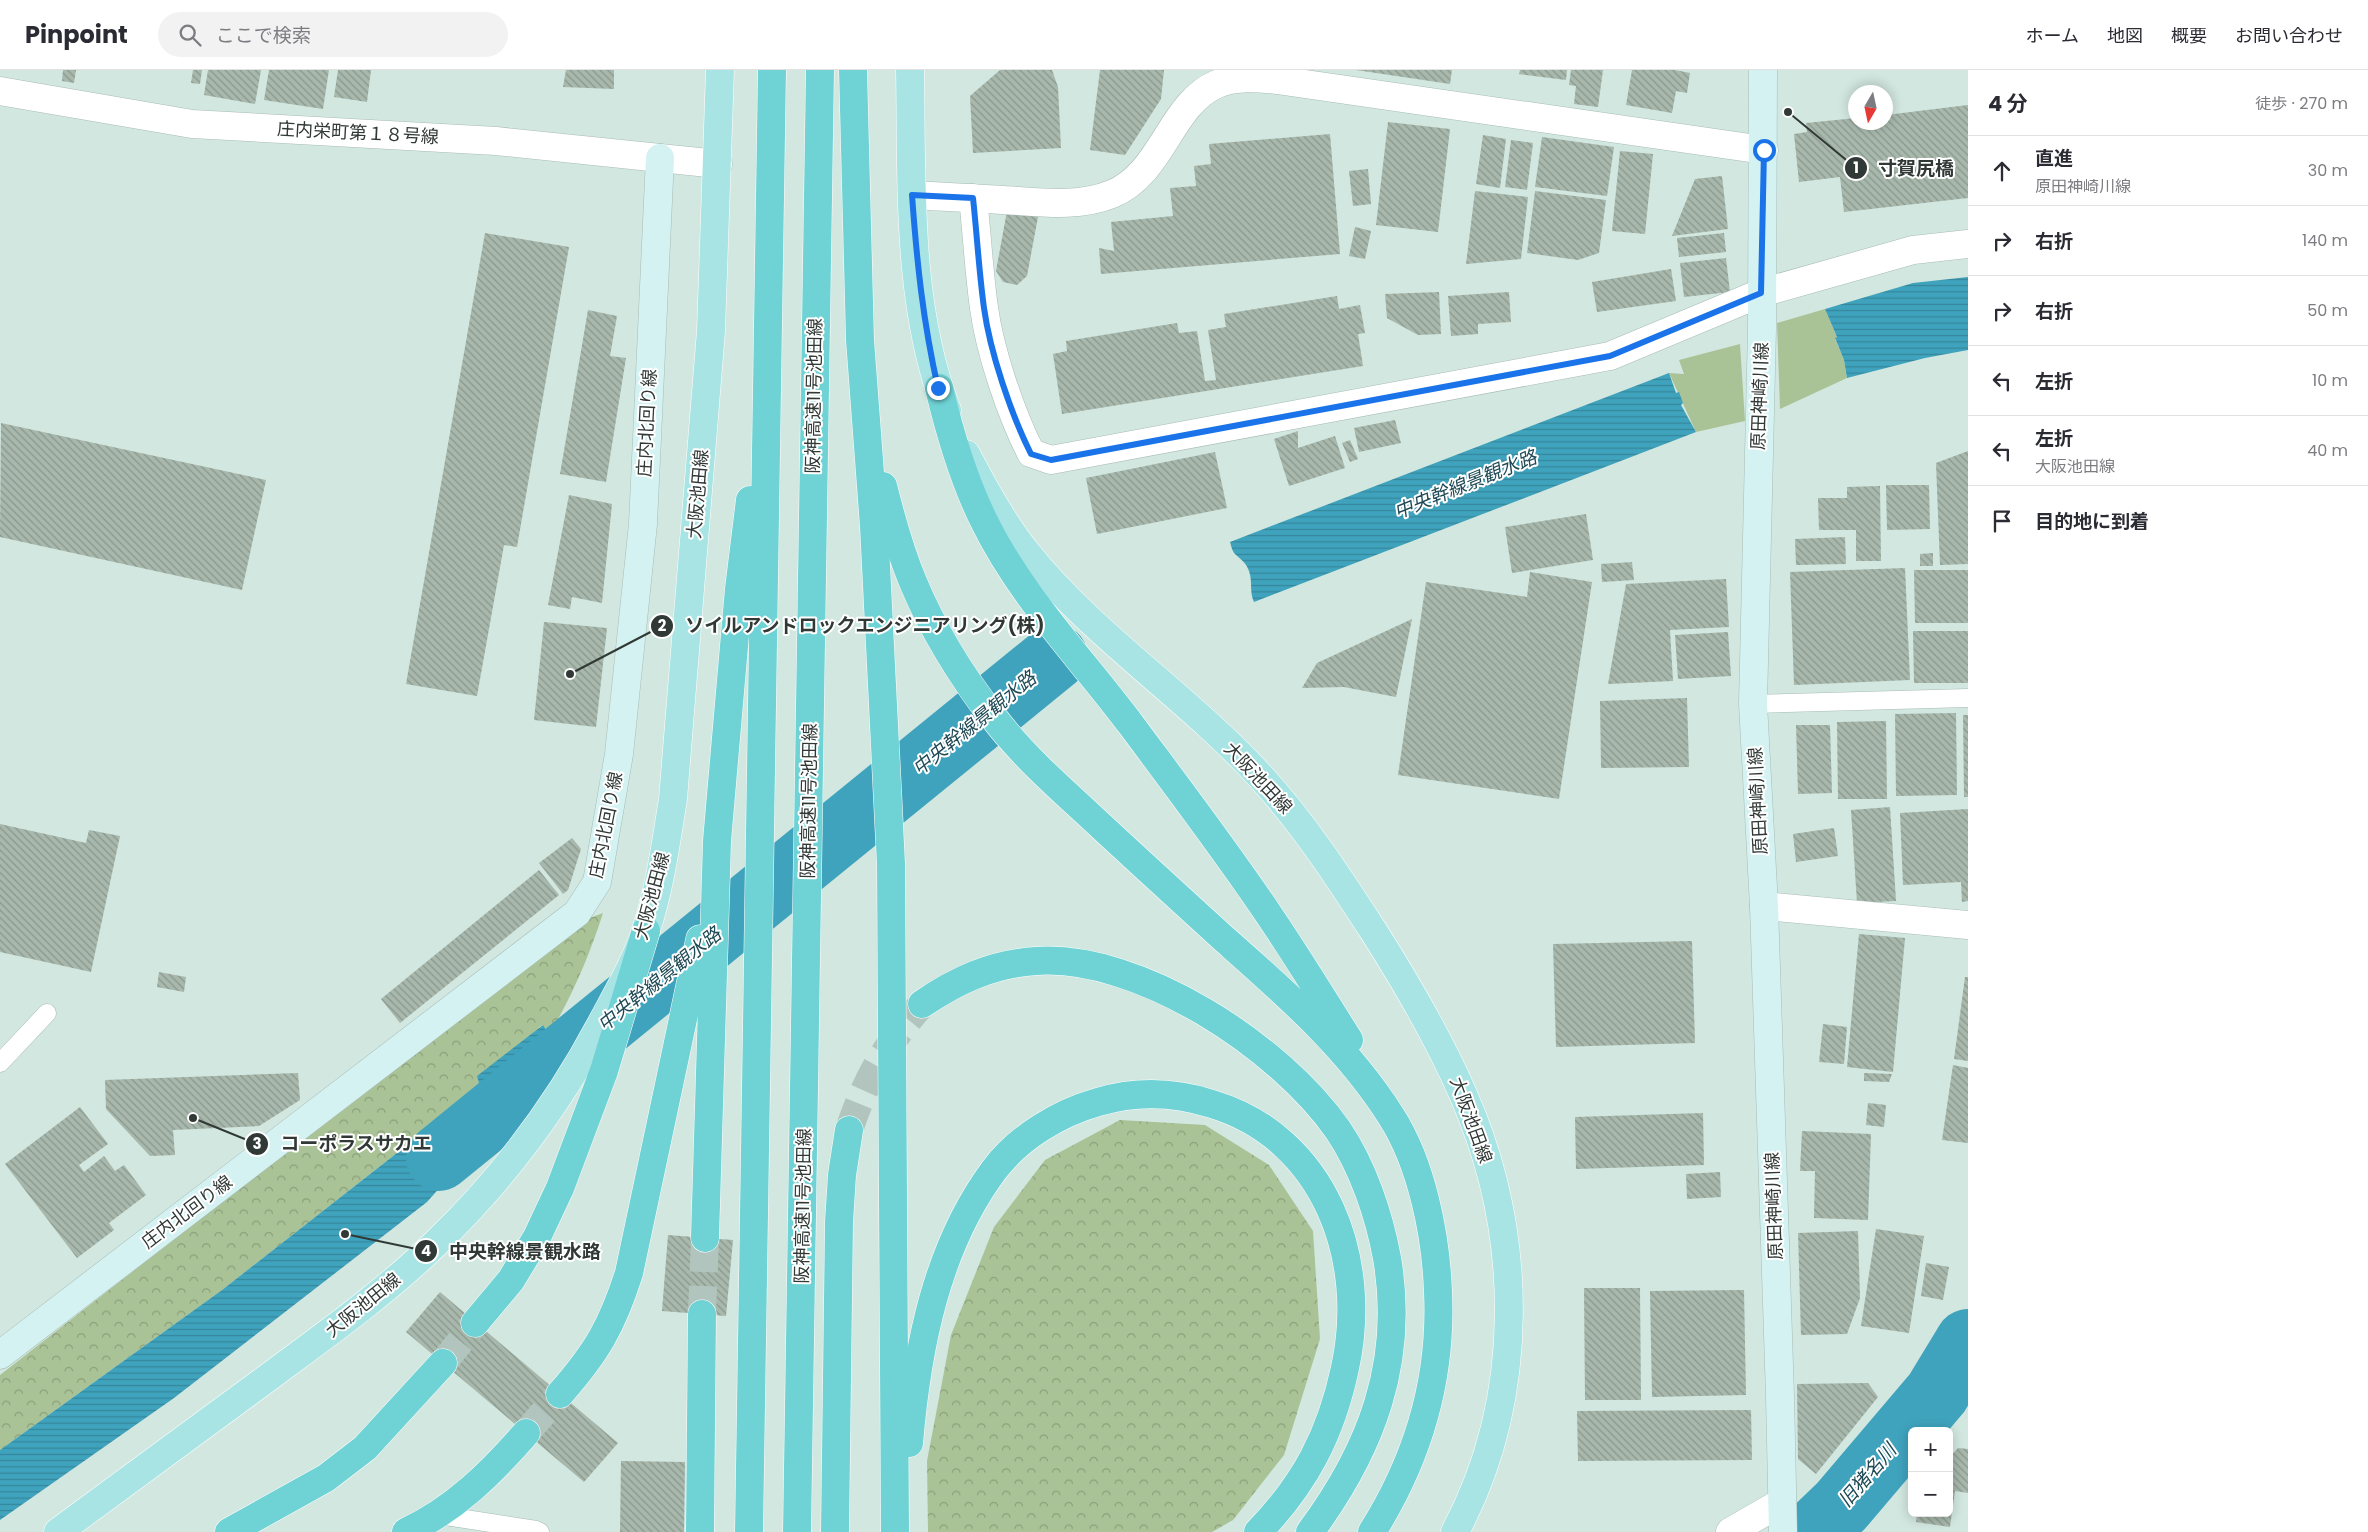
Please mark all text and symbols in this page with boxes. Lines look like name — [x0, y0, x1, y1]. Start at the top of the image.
search box — [158, 12, 508, 57]
text: Pinpoint — [25, 18, 128, 51]
icon: search — [176, 21, 204, 49]
text: ここで検索 — [216, 22, 311, 49]
text: ホーム — [2026, 23, 2079, 48]
text: 地図 — [2107, 23, 2143, 48]
text: 概要 — [2171, 23, 2207, 48]
text: お問い合わせ — [2235, 23, 2343, 48]
north arrow — [1848, 85, 1893, 130]
text: 4 分 — [1988, 89, 2028, 118]
text: 徒歩 · 270 m — [2255, 92, 2348, 115]
street label: 庄内栄町第１８号線 — [276, 116, 440, 149]
route start — [1753, 139, 1776, 162]
text: 直進 — [2035, 145, 2073, 172]
callout: 寸賀尻橋 — [1843, 151, 1964, 185]
text: 寸賀尻橋 — [1878, 155, 1954, 182]
text: 1 — [1853, 157, 1859, 178]
icon: ahead — [1988, 157, 2016, 185]
text: 30 m — [2308, 159, 2348, 182]
text: 原田神崎川線 — [2035, 175, 2131, 198]
icon: right — [1988, 227, 2016, 255]
text: 右折 — [2035, 228, 2073, 255]
text: 140 m — [2302, 229, 2348, 252]
icon: right — [1988, 297, 2016, 325]
text: 右折 — [2035, 298, 2073, 325]
text: 50 m — [2307, 299, 2348, 322]
street label: 阪神高速11号池田線 — [800, 318, 827, 474]
street label: 原田神崎川線 — [1745, 342, 1774, 450]
icon: left — [1988, 367, 2016, 395]
street label: 庄内北回り線 — [631, 368, 662, 478]
text: 左折 — [2035, 368, 2073, 395]
text: 10 m — [2312, 369, 2348, 392]
route end — [927, 377, 950, 400]
text: 左折 — [2035, 425, 2073, 452]
icon: left — [1988, 437, 2016, 465]
text: 40 m — [2307, 439, 2348, 462]
water label: 中央幹線景観水路 — [1390, 443, 1543, 525]
street label: 大阪池田線 — [681, 448, 714, 540]
text: 大阪池田線 — [2035, 455, 2115, 478]
icon: arrive — [1988, 507, 2016, 535]
text: 目的地に到着 — [2035, 508, 2149, 535]
callout: ソイルアンドロックエンジニアリング(株) — [650, 609, 1055, 643]
text: ソイルアンドロックエンジニアリング(株) — [685, 612, 1045, 639]
text: 2 — [658, 615, 667, 636]
water label: 中央幹線景観水路 — [907, 664, 1043, 782]
street label: 阪神高速11号池田線 — [795, 723, 822, 879]
street label: 大阪池田線 — [1219, 736, 1298, 819]
street label: 原田神崎川線 — [1742, 746, 1773, 856]
street label: 庄内北回り線 — [583, 770, 628, 880]
street label: 大阪池田線 — [628, 849, 675, 943]
water label: 中央幹線景観水路 — [592, 920, 728, 1038]
street label: 大阪池田線 — [1444, 1073, 1499, 1166]
callout: コーポラスサカエ — [245, 1127, 442, 1161]
street label: 阪神高速11号池田線 — [789, 1128, 816, 1284]
text: コーポラスサカエ — [280, 1130, 432, 1157]
text: 3 — [252, 1133, 262, 1154]
street label: 原田神崎川線 — [1759, 1152, 1788, 1260]
street label: 庄内北回り線 — [136, 1169, 237, 1254]
callout: 中央幹線景観水路 — [414, 1234, 611, 1268]
text: 中央幹線景観水路 — [449, 1238, 601, 1265]
text: 4 — [421, 1240, 431, 1261]
street label: 大阪池田線 — [320, 1267, 406, 1343]
map controls — [1908, 1427, 1953, 1517]
button: + — [1908, 1427, 1953, 1472]
water label: 旧猪名川 — [1832, 1436, 1904, 1513]
button: − — [1908, 1472, 1953, 1517]

